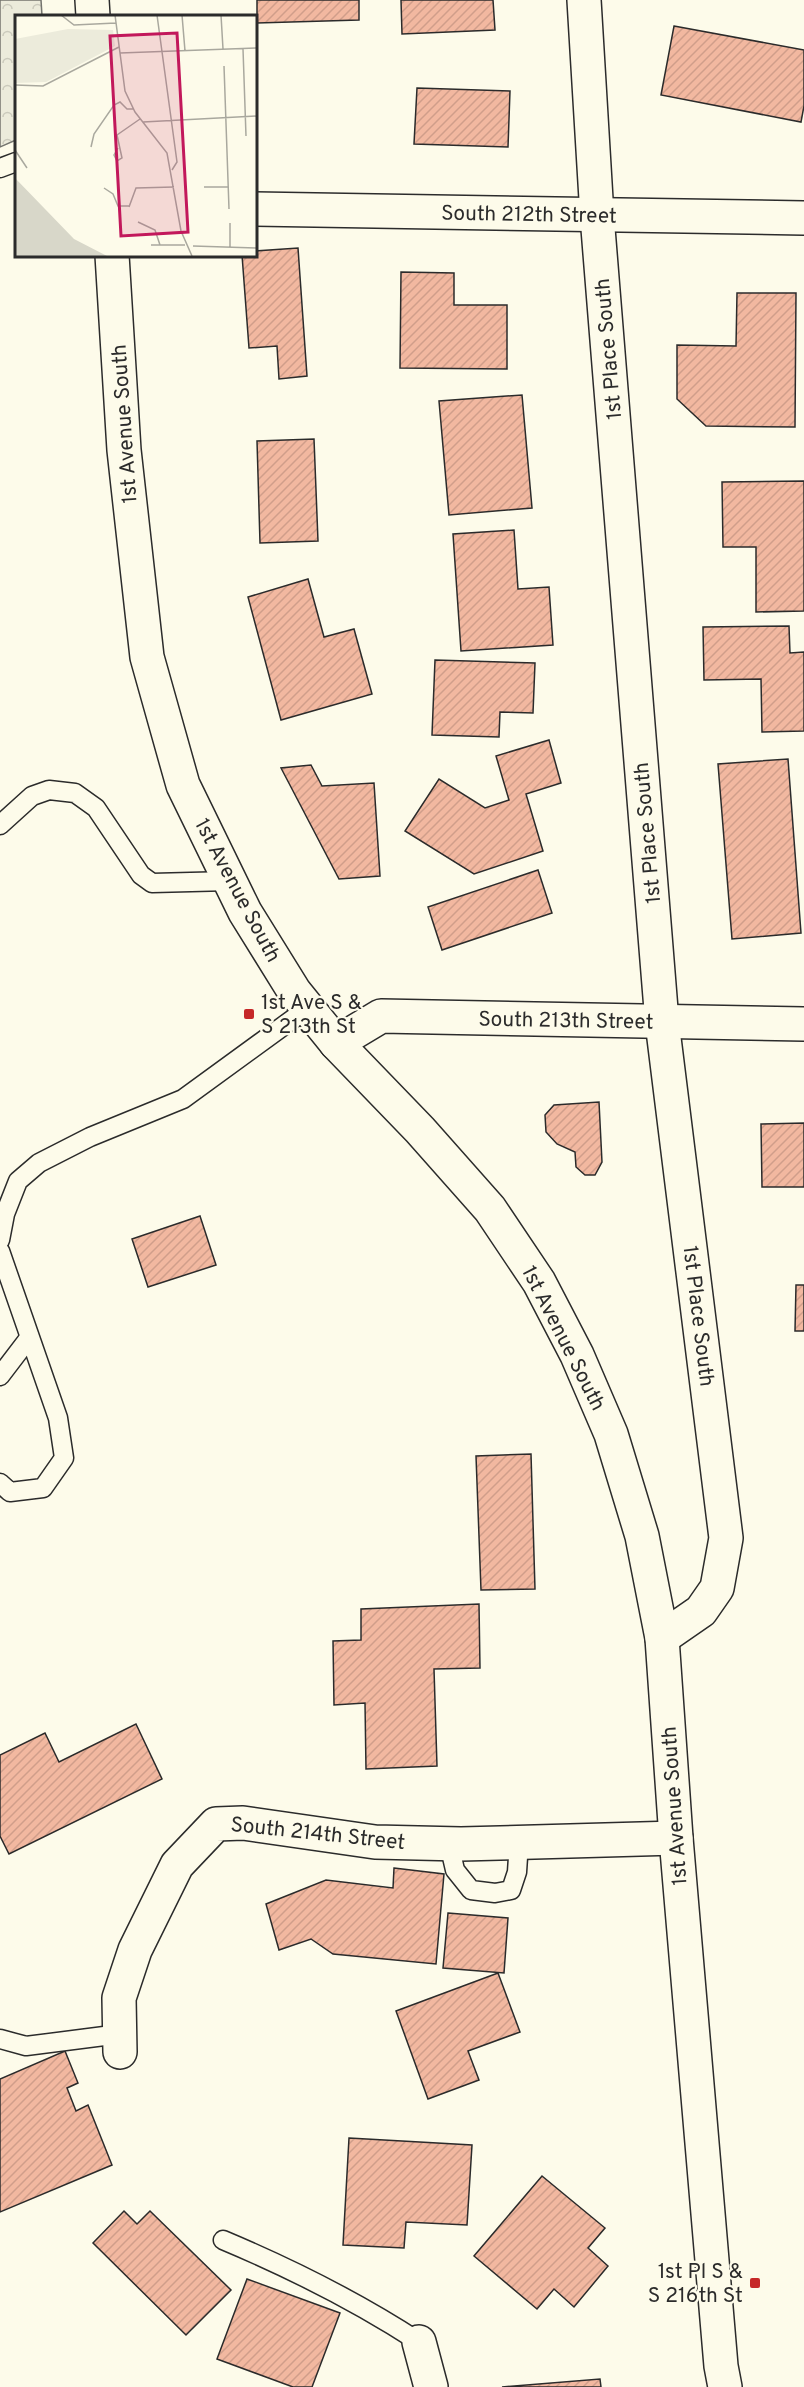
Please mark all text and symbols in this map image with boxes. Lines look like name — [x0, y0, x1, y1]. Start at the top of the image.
inset map — [15, 15, 256, 256]
street label: South 212th Street — [441, 200, 617, 231]
street label: 1st Place South — [590, 277, 629, 421]
street label: 1st Avenue South — [106, 343, 145, 504]
street label: 1st Place South — [629, 761, 668, 905]
street label: 1st Avenue South — [187, 814, 286, 967]
place label: 1st Ave S & S 213th St — [261, 990, 362, 1041]
street label: South 213th Street — [478, 1006, 654, 1037]
marker: 1st Ave S & S 213th St — [242, 1007, 256, 1021]
street label: 1st Place South — [675, 1244, 720, 1388]
street label: 1st Avenue South — [514, 1262, 611, 1416]
street label: 1st Avenue South — [656, 1725, 695, 1886]
street label: South 214th Street — [229, 1812, 406, 1857]
place label: 1st Pl S & S 216th St — [648, 2259, 743, 2310]
marker: 1st Pl S & S 216th St — [748, 2276, 762, 2290]

